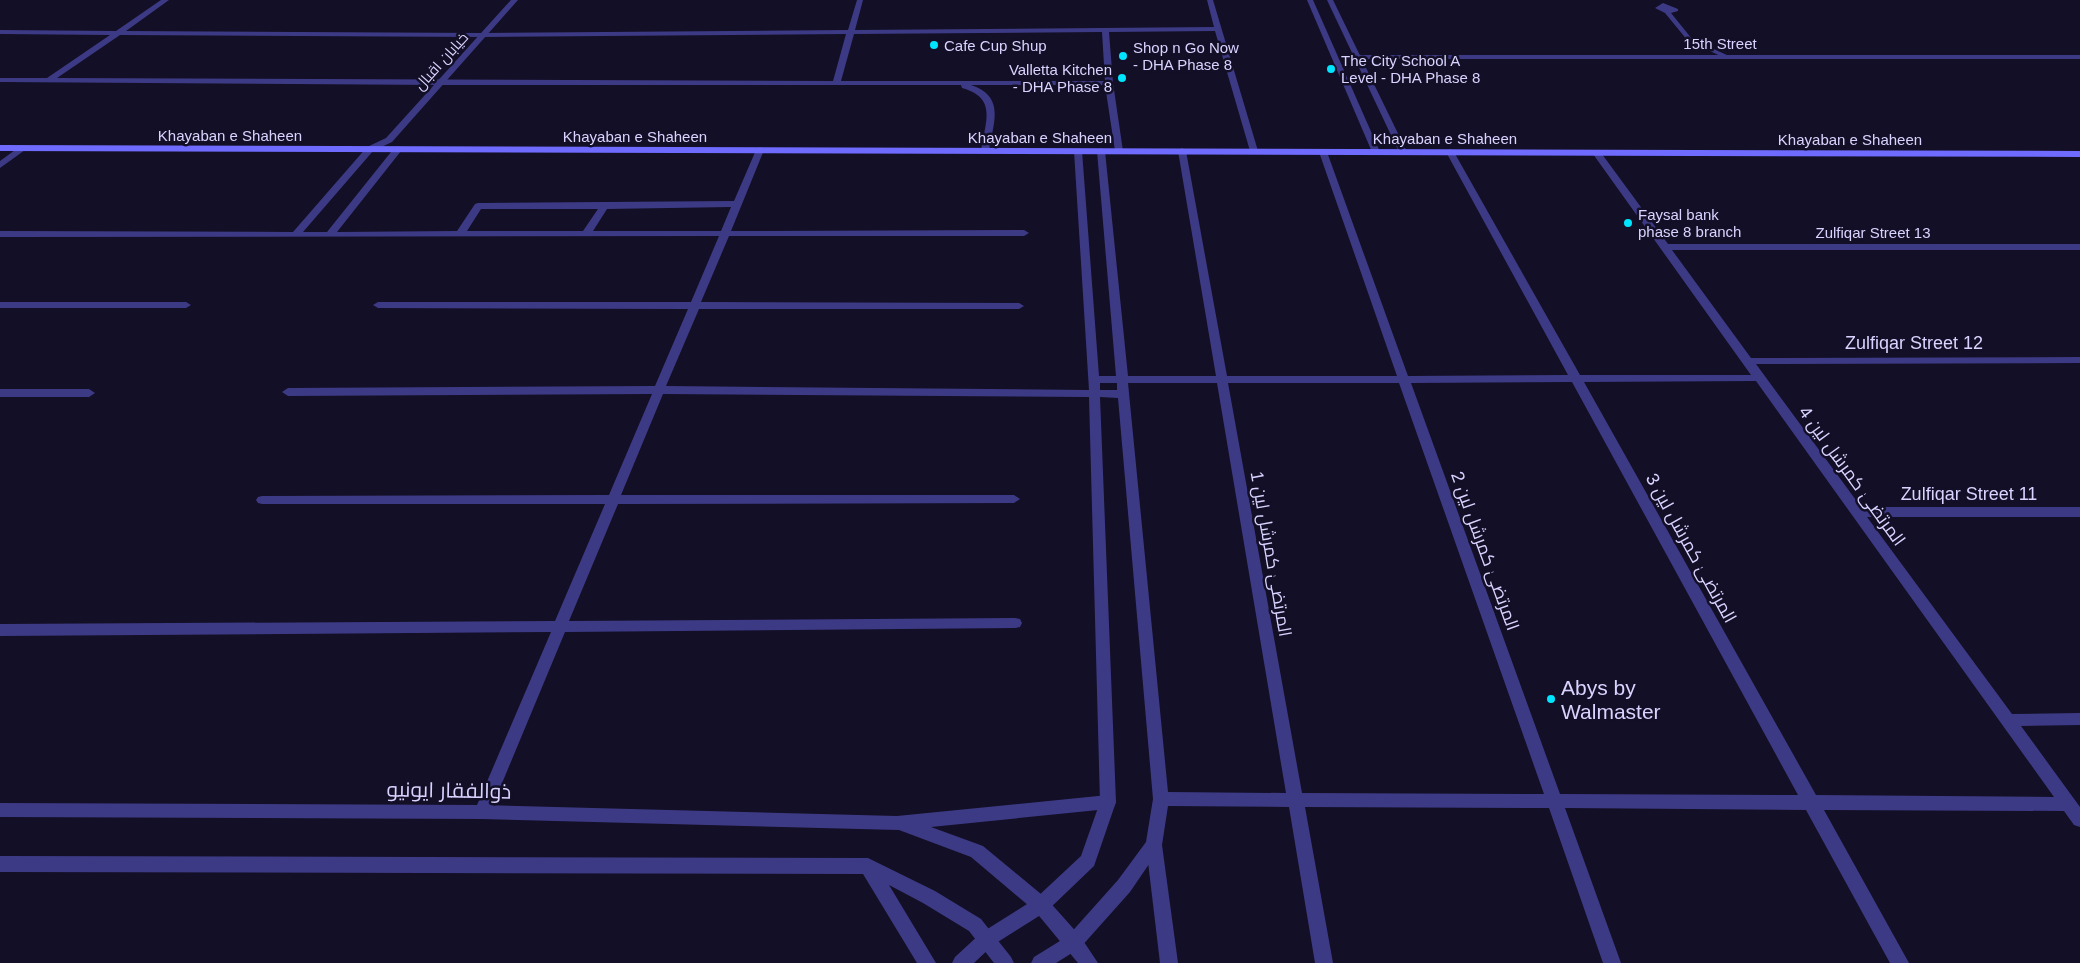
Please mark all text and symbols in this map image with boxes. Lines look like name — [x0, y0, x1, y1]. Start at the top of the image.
street label: خیابان اقبال — [411, 29, 473, 95]
street label: 15th Street — [1683, 35, 1758, 52]
place label: Cafe Cup Shup — [944, 37, 1047, 54]
marker: Cafe Cup Shup — [928, 39, 940, 51]
place label: Shop n Go Now - DHA Phase 8 — [1133, 39, 1239, 73]
marker: Shop n Go Now - DHA Phase 8 — [1117, 50, 1129, 62]
place label: The City School A Level - DHA Phase 8 — [1341, 52, 1480, 86]
place label: Valletta Kitchen - DHA Phase 8 — [1009, 61, 1112, 95]
marker: The City School A Level - DHA Phase 8 — [1325, 63, 1337, 75]
marker: Valletta Kitchen - DHA Phase 8 — [1116, 72, 1128, 84]
street label: Khayaban e Shaheen — [158, 127, 302, 144]
street label: Khayaban e Shaheen — [563, 128, 707, 145]
street label: Khayaban e Shaheen — [968, 129, 1112, 146]
street label: Khayaban e Shaheen — [1373, 130, 1517, 147]
street label: Khayaban e Shaheen — [1778, 131, 1922, 148]
place label: Faysal bank phase 8 branch — [1638, 206, 1741, 240]
marker: Faysal bank phase 8 branch — [1622, 217, 1634, 229]
street label: Zulfiqar Street 13 — [1815, 224, 1931, 241]
street label: Zulfiqar Street 12 — [1845, 333, 1983, 353]
street label: المرتضیٰ کمرشل لین 4 — [1794, 402, 1909, 550]
street label: المرتضیٰ کمرشل لین 2 — [1446, 469, 1523, 633]
street label: المرتضیٰ کمرشل لین 1 — [1246, 470, 1295, 638]
street label: المرتضیٰ کمرشل لین 3 — [1641, 470, 1740, 627]
street label: Zulfiqar Street 11 — [1901, 484, 2037, 504]
place label: Abys by Walmaster — [1561, 676, 1661, 723]
marker: Abys by Walmaster — [1545, 693, 1557, 705]
street label: ذوالفقار ایونیو — [386, 777, 512, 804]

